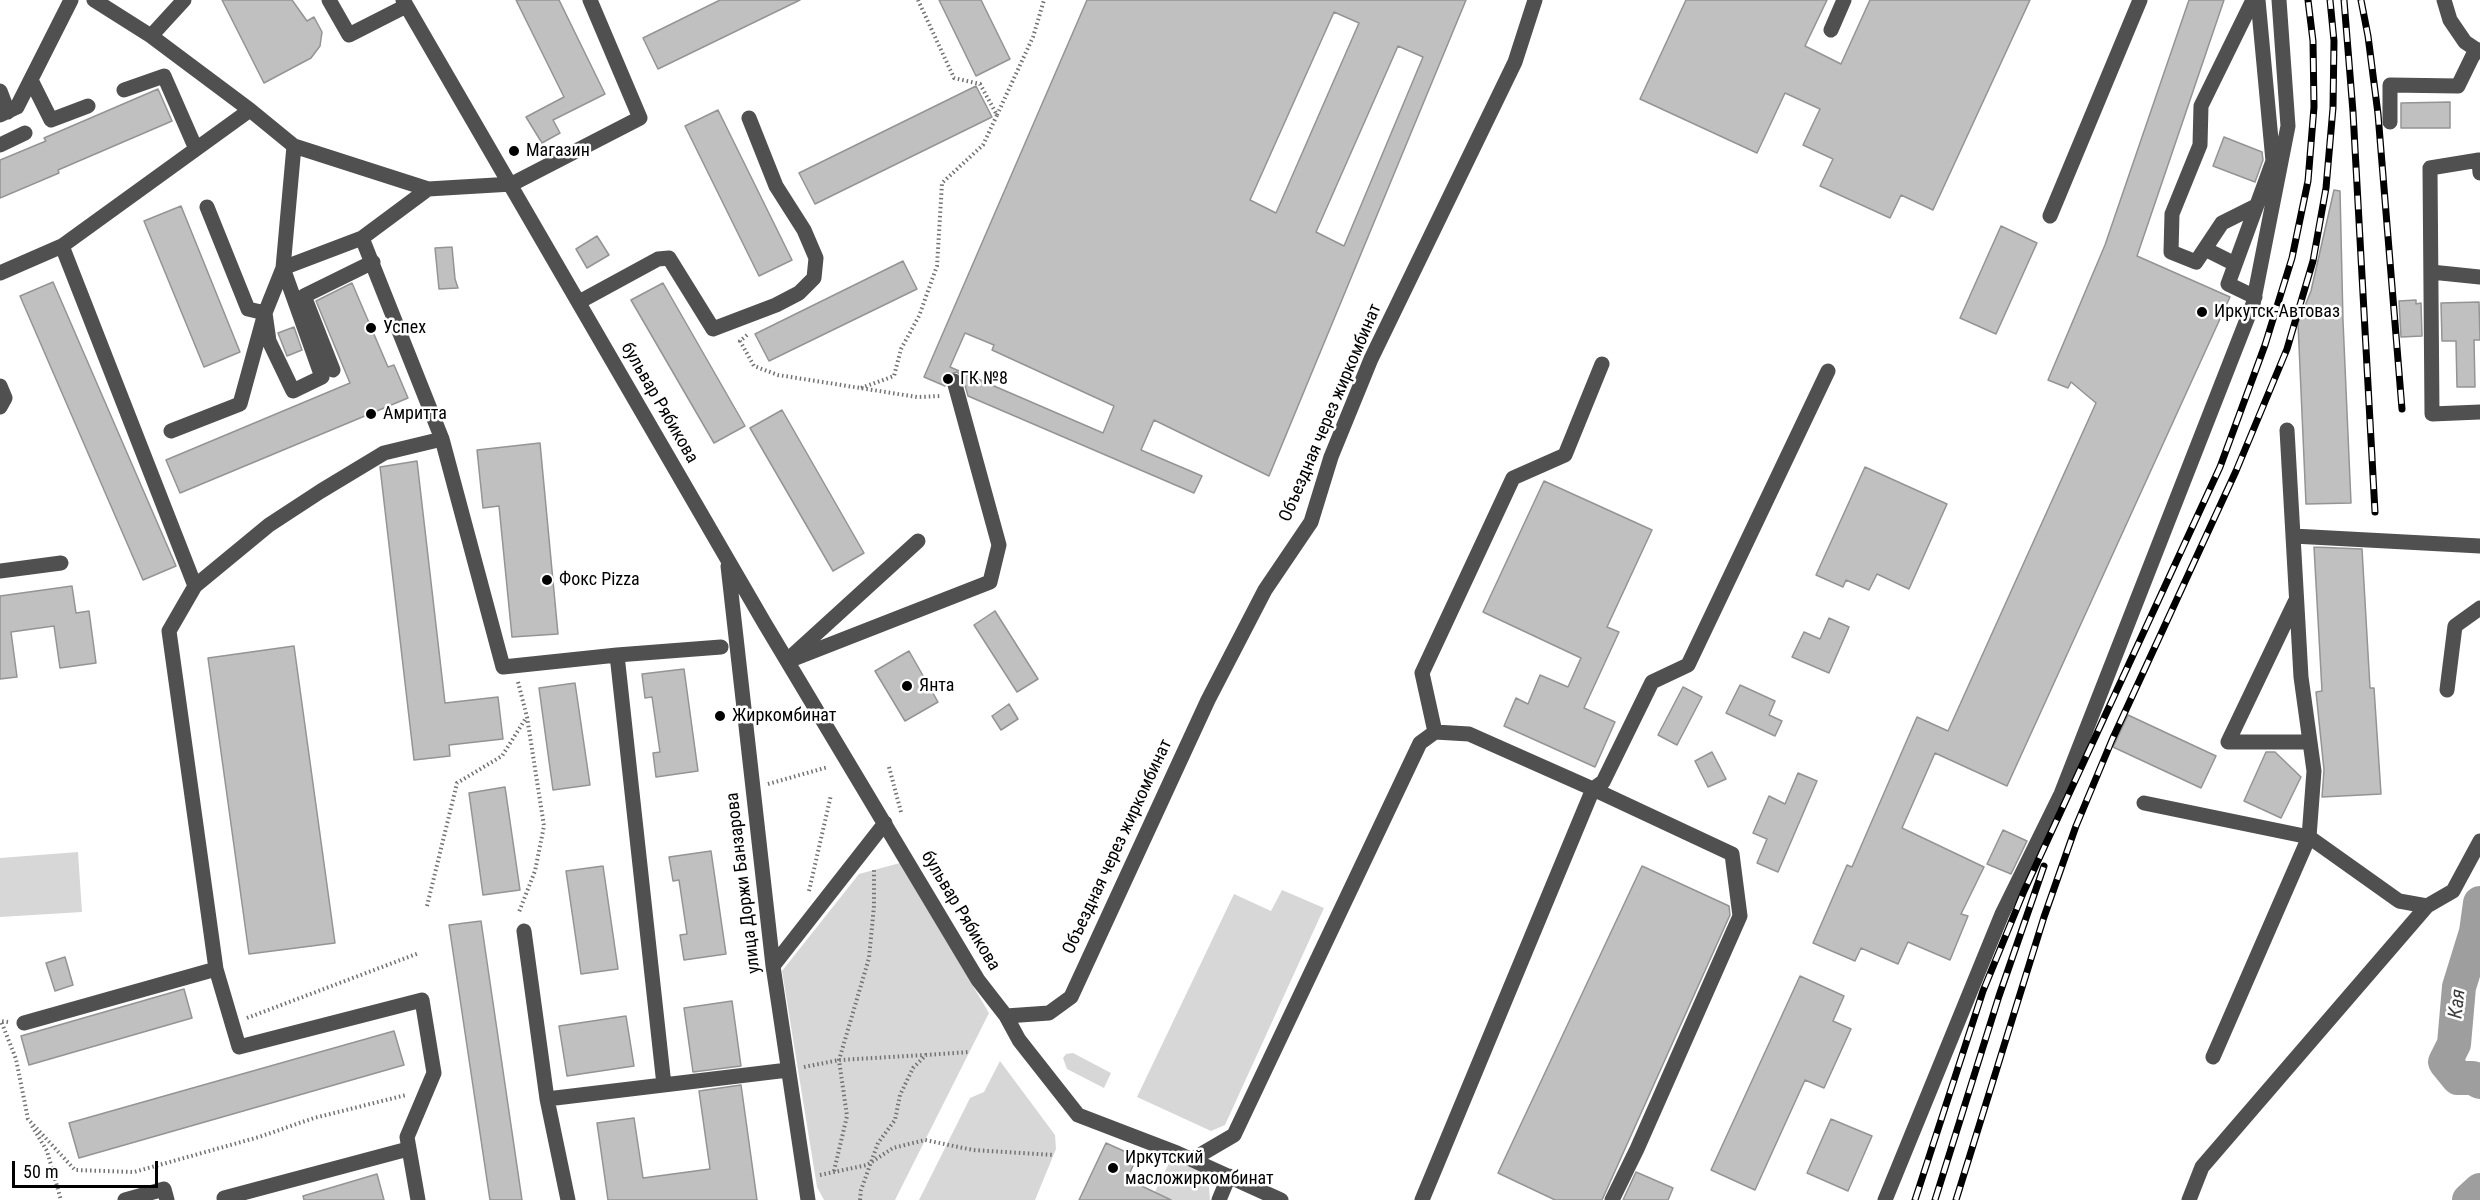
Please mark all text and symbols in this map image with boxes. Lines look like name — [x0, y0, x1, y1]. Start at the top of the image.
place label: Магазин — [526, 140, 590, 162]
marker: Магазин — [507, 144, 521, 158]
street label: Объездная через жиркомбинат — [1275, 301, 1387, 525]
place label: Иркутск-Автоваз — [2214, 301, 2340, 323]
marker: Иркутск-Автоваз — [2195, 305, 2209, 319]
place label: Успех — [383, 317, 426, 339]
marker: Успех — [364, 321, 378, 335]
street label: бульвар Рябикова — [616, 339, 702, 467]
place label: ГК №8 — [960, 368, 1008, 390]
marker: ГК №8 — [941, 372, 955, 386]
place label: Амритта — [383, 403, 447, 425]
marker: Амритта — [364, 407, 378, 421]
place label: Фокс Pizza — [559, 569, 640, 591]
marker: Фокс Pizza — [540, 573, 554, 587]
place label: Янта — [919, 675, 954, 697]
marker: Янта — [900, 679, 914, 693]
place label: Жиркомбинат — [732, 705, 836, 727]
marker: Жиркомбинат — [713, 709, 727, 723]
street label: Объездная через жиркомбинат — [1059, 736, 1177, 958]
street label: улица Доржи Банзарова — [722, 791, 766, 975]
street label: бульвар Рябикова — [916, 847, 1004, 975]
water label: Кая — [2444, 988, 2472, 1020]
place label: Иркутский масложиркомбинат — [1125, 1147, 1274, 1190]
scale bar — [15, 1149, 160, 1187]
text: 50 m — [23, 1161, 58, 1182]
marker: Иркутский масложиркомбинат — [1106, 1161, 1120, 1175]

